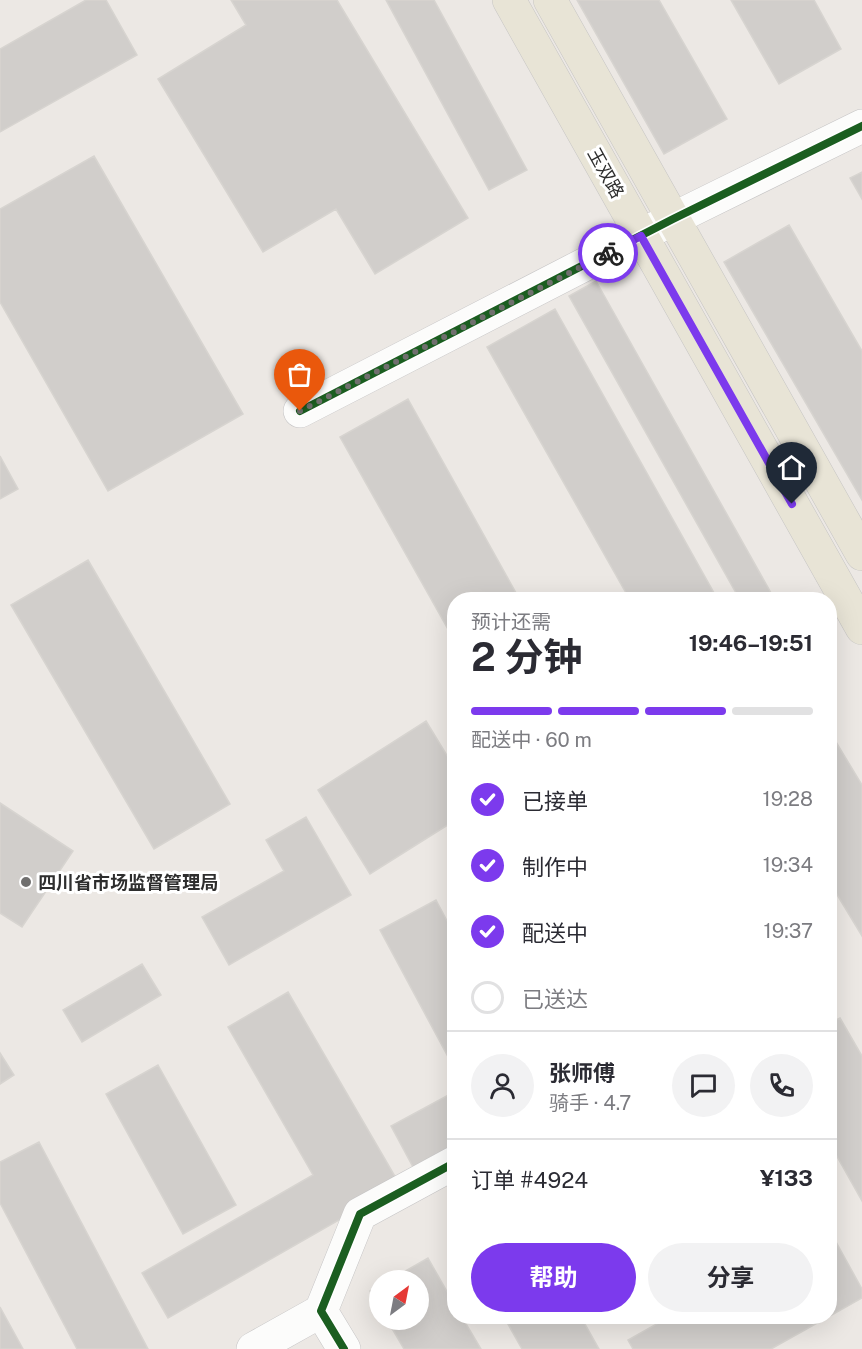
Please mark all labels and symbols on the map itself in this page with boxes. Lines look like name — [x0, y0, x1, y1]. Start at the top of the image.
street label: 玉双路 — [584, 144, 628, 202]
courier — [578, 223, 638, 283]
pin — [274, 349, 325, 411]
pin — [766, 442, 817, 504]
place label: 四川省市场监督管理局 — [38, 872, 218, 893]
marker: 四川省市场监督管理局 — [19, 875, 33, 889]
north arrow — [369, 1270, 429, 1330]

